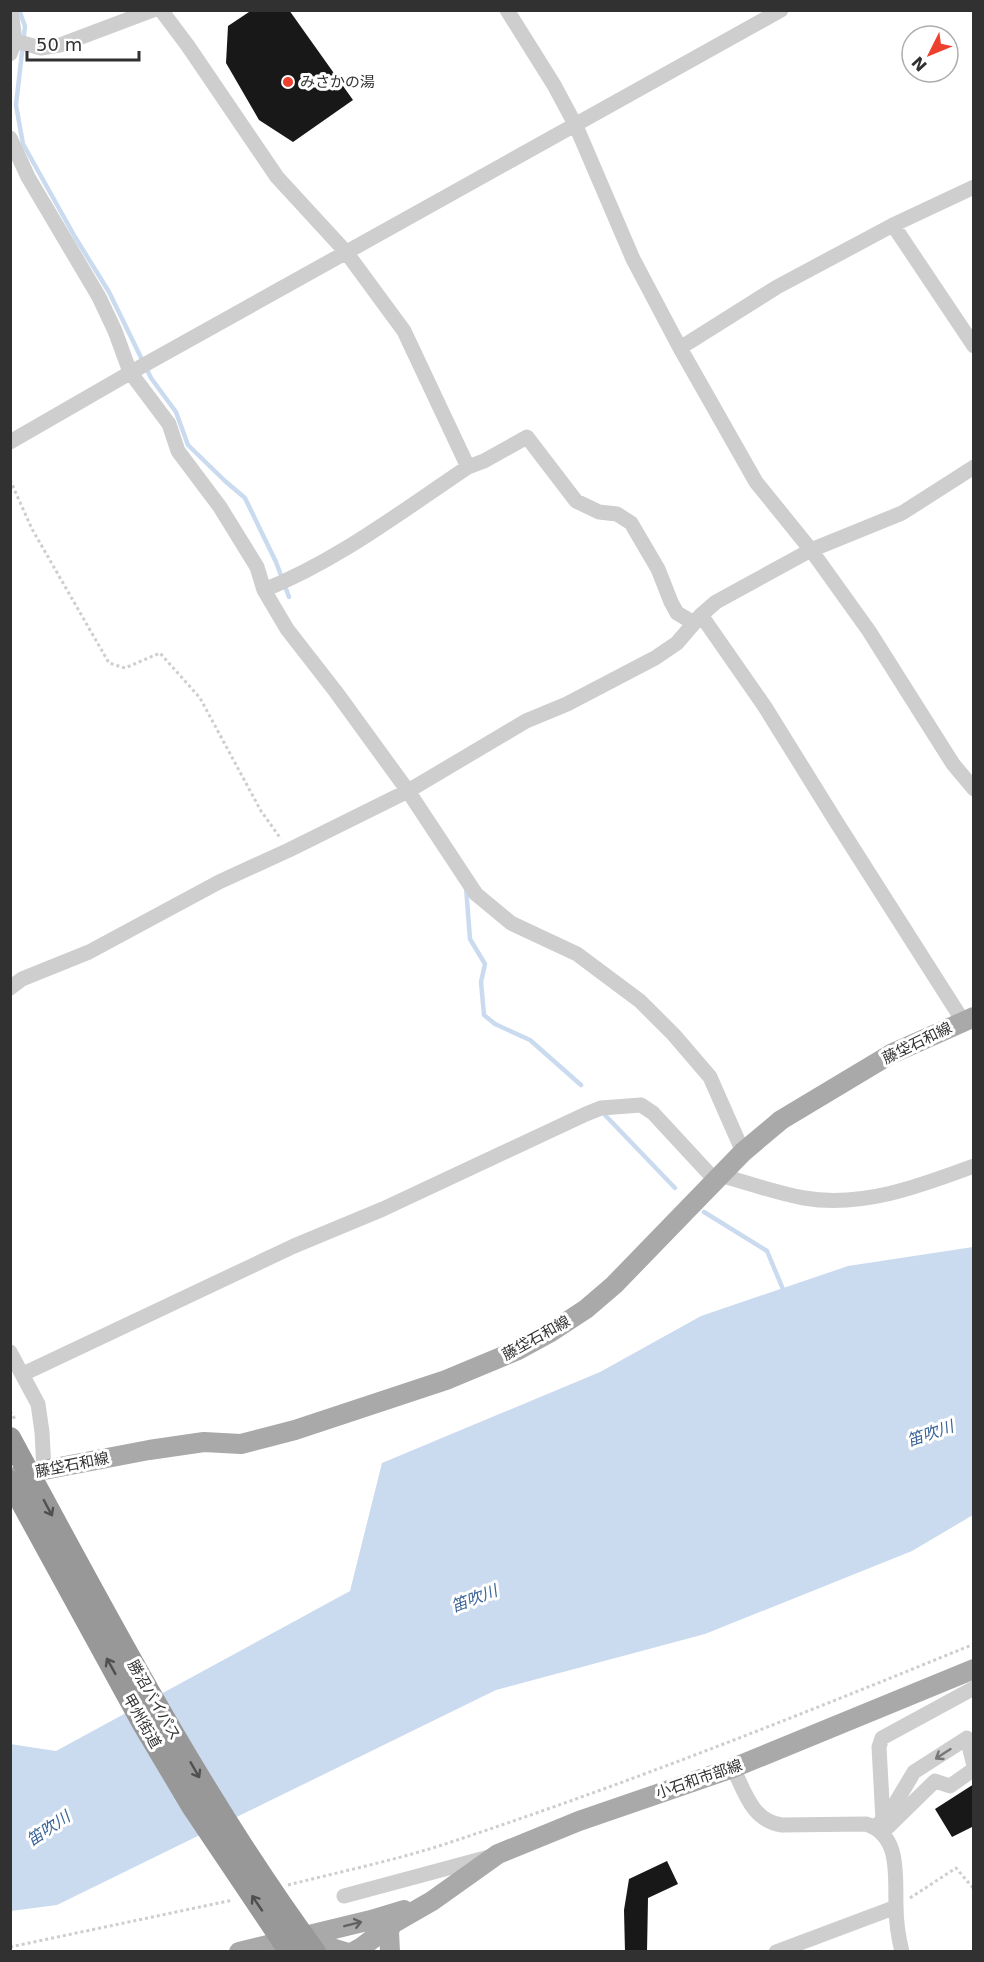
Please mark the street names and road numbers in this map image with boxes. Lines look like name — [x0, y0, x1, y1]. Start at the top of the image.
street label: 藤垈石和線 — [879, 1018, 955, 1068]
street label: 藤垈石和線 — [499, 1312, 573, 1364]
street label: 藤垈石和線 — [33, 1449, 111, 1481]
street label: 勝沼バイパス — [124, 1657, 184, 1743]
street label: 甲州街道 — [119, 1691, 165, 1751]
street label: 小石和市部線 — [654, 1756, 744, 1802]

